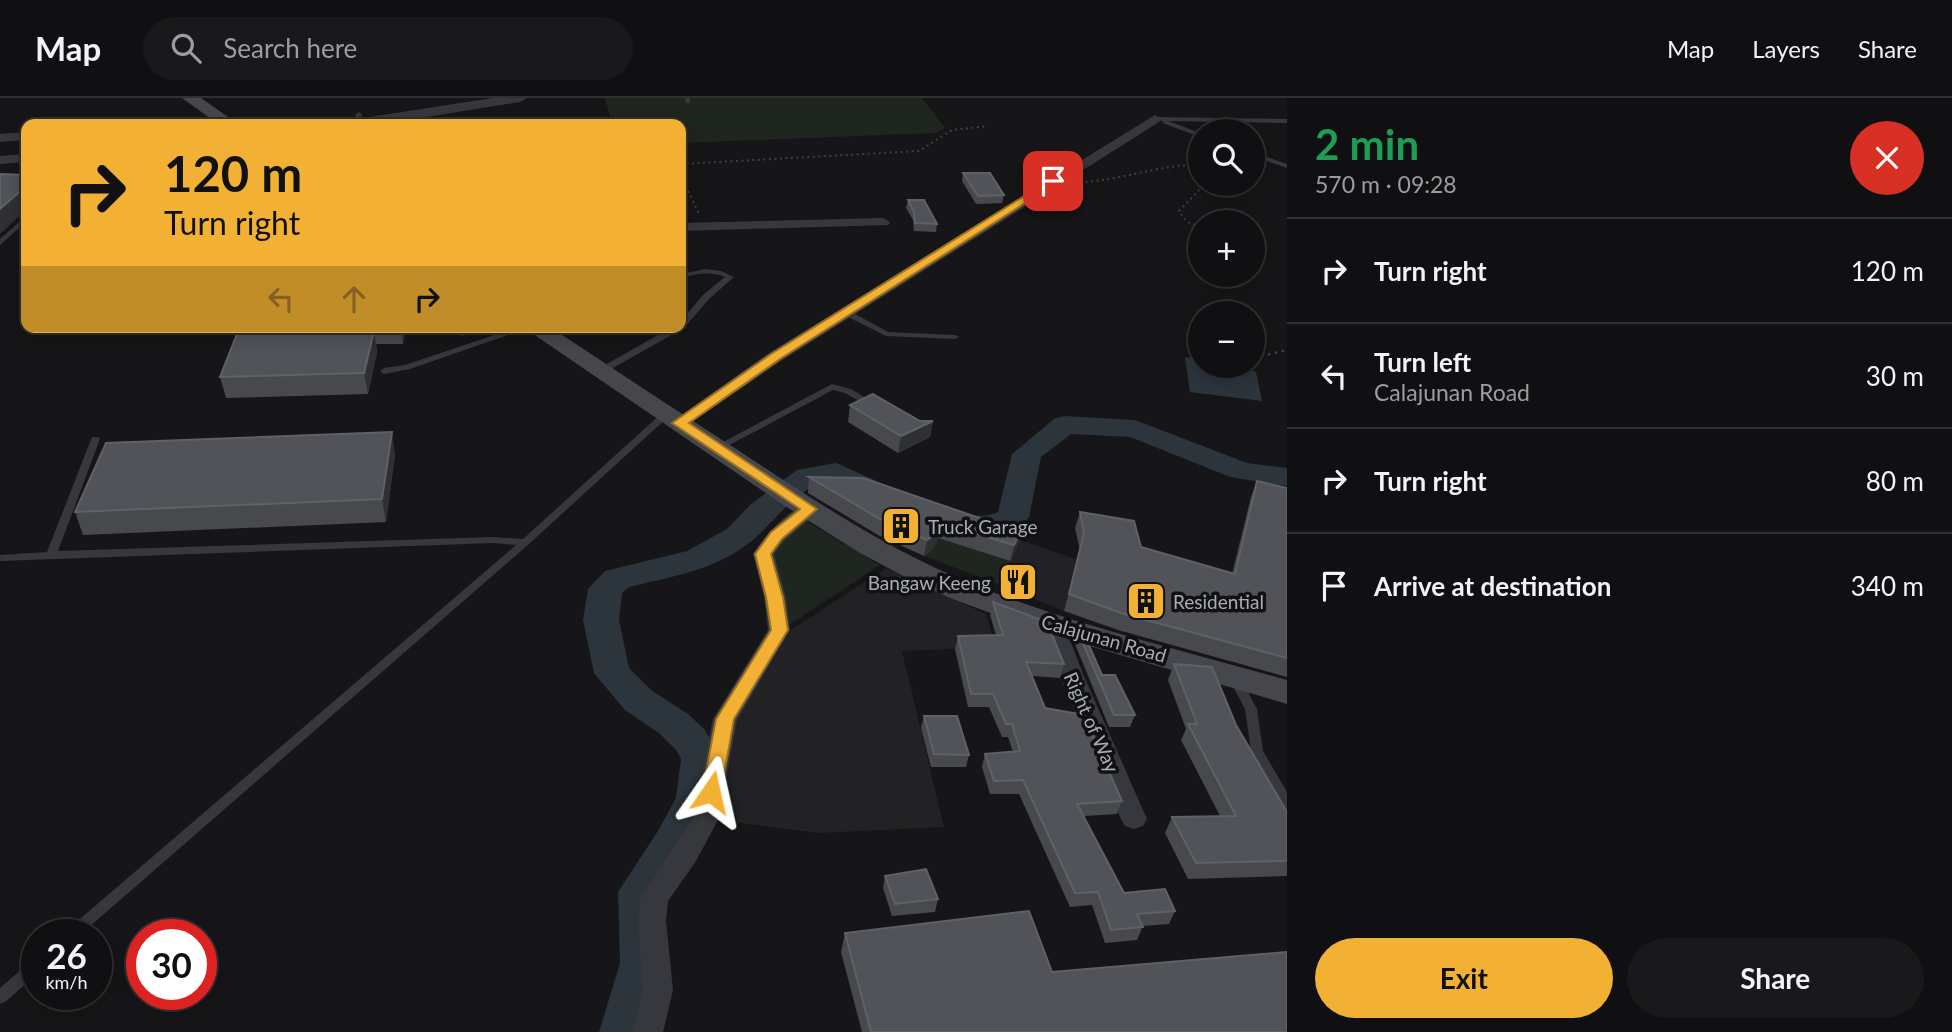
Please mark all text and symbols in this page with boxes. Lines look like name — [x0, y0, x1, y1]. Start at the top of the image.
search box — [143, 17, 633, 80]
text: Map — [35, 28, 101, 68]
icon: search — [167, 29, 205, 67]
text: Search here — [223, 32, 357, 64]
text: Map — [1667, 34, 1714, 63]
text: Layers — [1752, 34, 1820, 63]
text: Share — [1858, 34, 1917, 63]
map controls — [1188, 119, 1265, 378]
button: search — [1188, 119, 1265, 196]
text: 2 min — [1315, 119, 1419, 169]
button: close — [1850, 121, 1924, 195]
text: 120 m — [164, 144, 302, 202]
icon: right — [49, 147, 140, 238]
pin — [1023, 151, 1083, 211]
icon: arrive — [1034, 162, 1072, 200]
text: 570 m · 09:28 — [1315, 170, 1457, 198]
text: Turn right — [164, 203, 300, 242]
button: + — [1188, 210, 1265, 287]
icon: right — [1315, 252, 1353, 290]
text: Turn right — [1374, 255, 1487, 287]
text: 120 m — [1851, 255, 1924, 287]
icon: left — [262, 280, 300, 318]
icon: ahead — [335, 280, 373, 318]
icon: right — [408, 280, 446, 318]
button: − — [1188, 301, 1265, 378]
text: Turn left — [1374, 346, 1471, 378]
icon: left — [1315, 357, 1353, 395]
text: 30 m — [1866, 360, 1924, 392]
text: Calajunan Road — [1374, 378, 1530, 406]
icon: right — [1315, 462, 1353, 500]
text: Turn right — [1374, 465, 1487, 497]
text: 80 m — [1866, 465, 1924, 497]
building icon: Truck Garage — [880, 505, 922, 547]
place label: Truck Garage — [928, 515, 1037, 538]
restaurant icon: Bangaw Keeng — [997, 561, 1039, 603]
icon: arrive — [1315, 567, 1353, 605]
text: Arrive at destination — [1374, 570, 1611, 602]
text: 340 m — [1851, 570, 1924, 602]
place label: Bangaw Keeng — [868, 571, 991, 594]
building icon: Residential — [1125, 580, 1167, 622]
place label: Residential — [1173, 590, 1264, 613]
street label: Calajunan Road — [1039, 609, 1169, 667]
street label: Right of Way — [1060, 668, 1124, 776]
position arrow — [674, 755, 748, 829]
speed limit sign: 30 — [126, 919, 217, 1010]
text: 26 — [46, 934, 87, 976]
button: Exit — [1315, 938, 1613, 1018]
button: Share — [1627, 938, 1924, 1018]
text: km/h — [45, 971, 88, 993]

